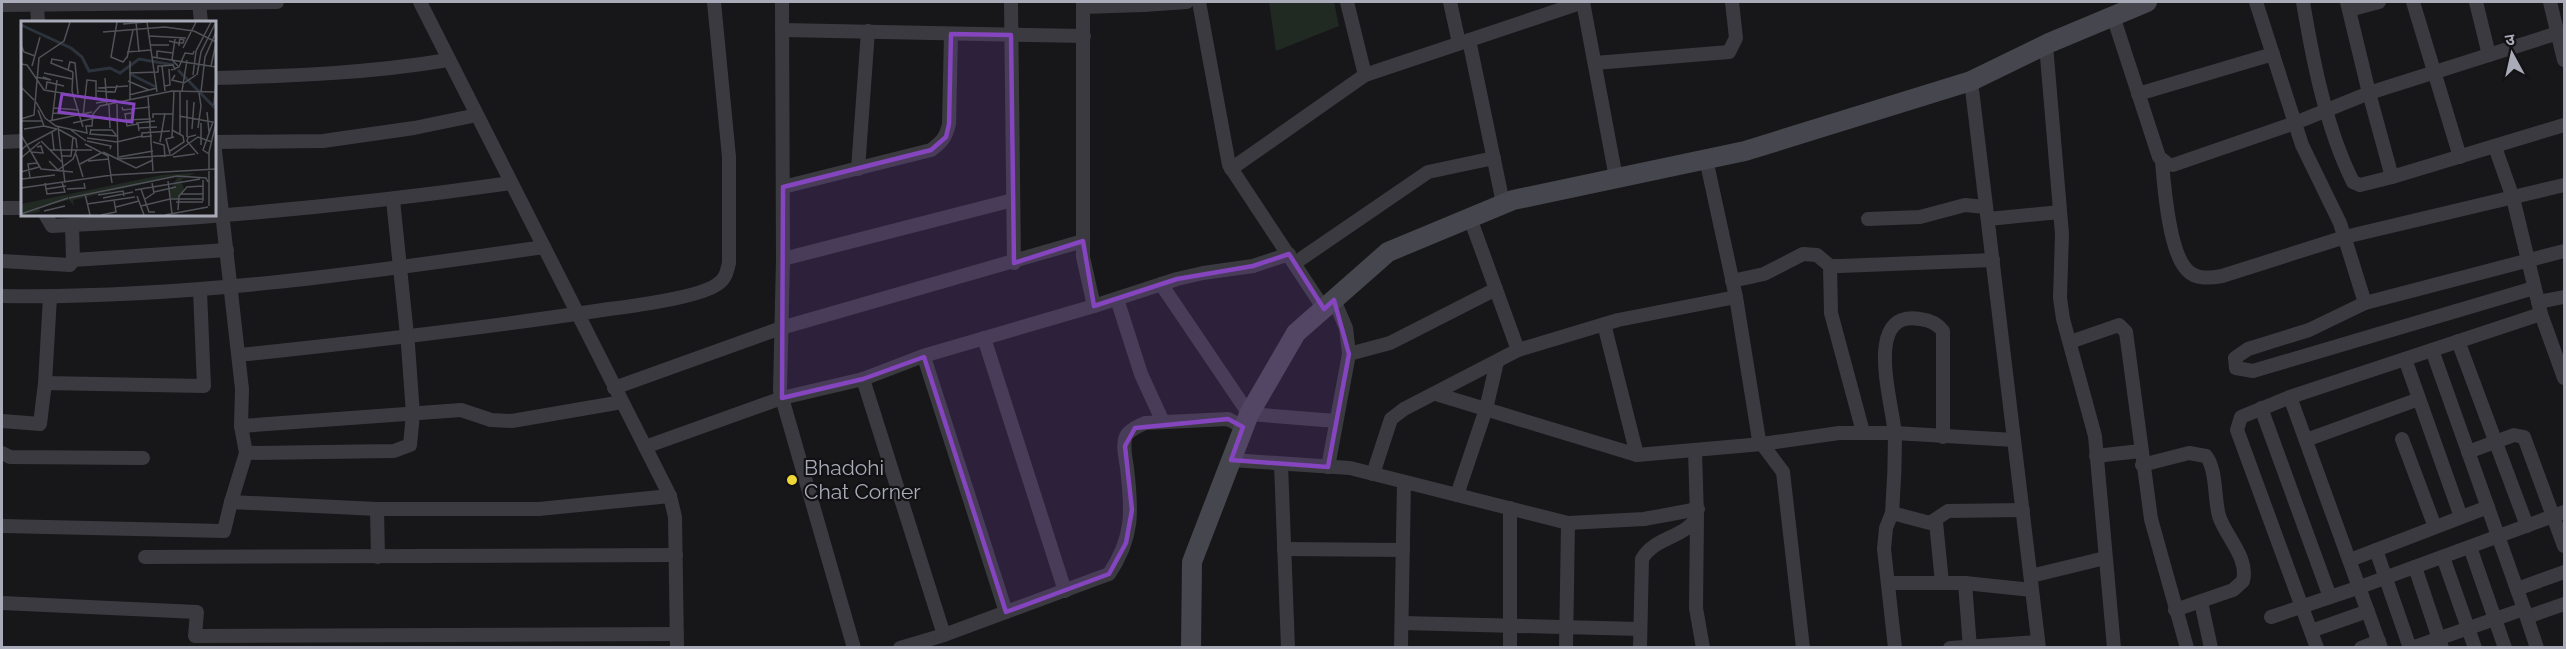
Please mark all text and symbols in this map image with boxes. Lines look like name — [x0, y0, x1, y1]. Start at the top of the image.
inset map — [21, 21, 216, 216]
north arrow — [2482, 24, 2542, 84]
text: उ — [2504, 29, 2517, 50]
place label: Bhadohi Chat Corner — [804, 455, 921, 504]
marker: Bhadohi Chat Corner — [785, 473, 799, 487]

